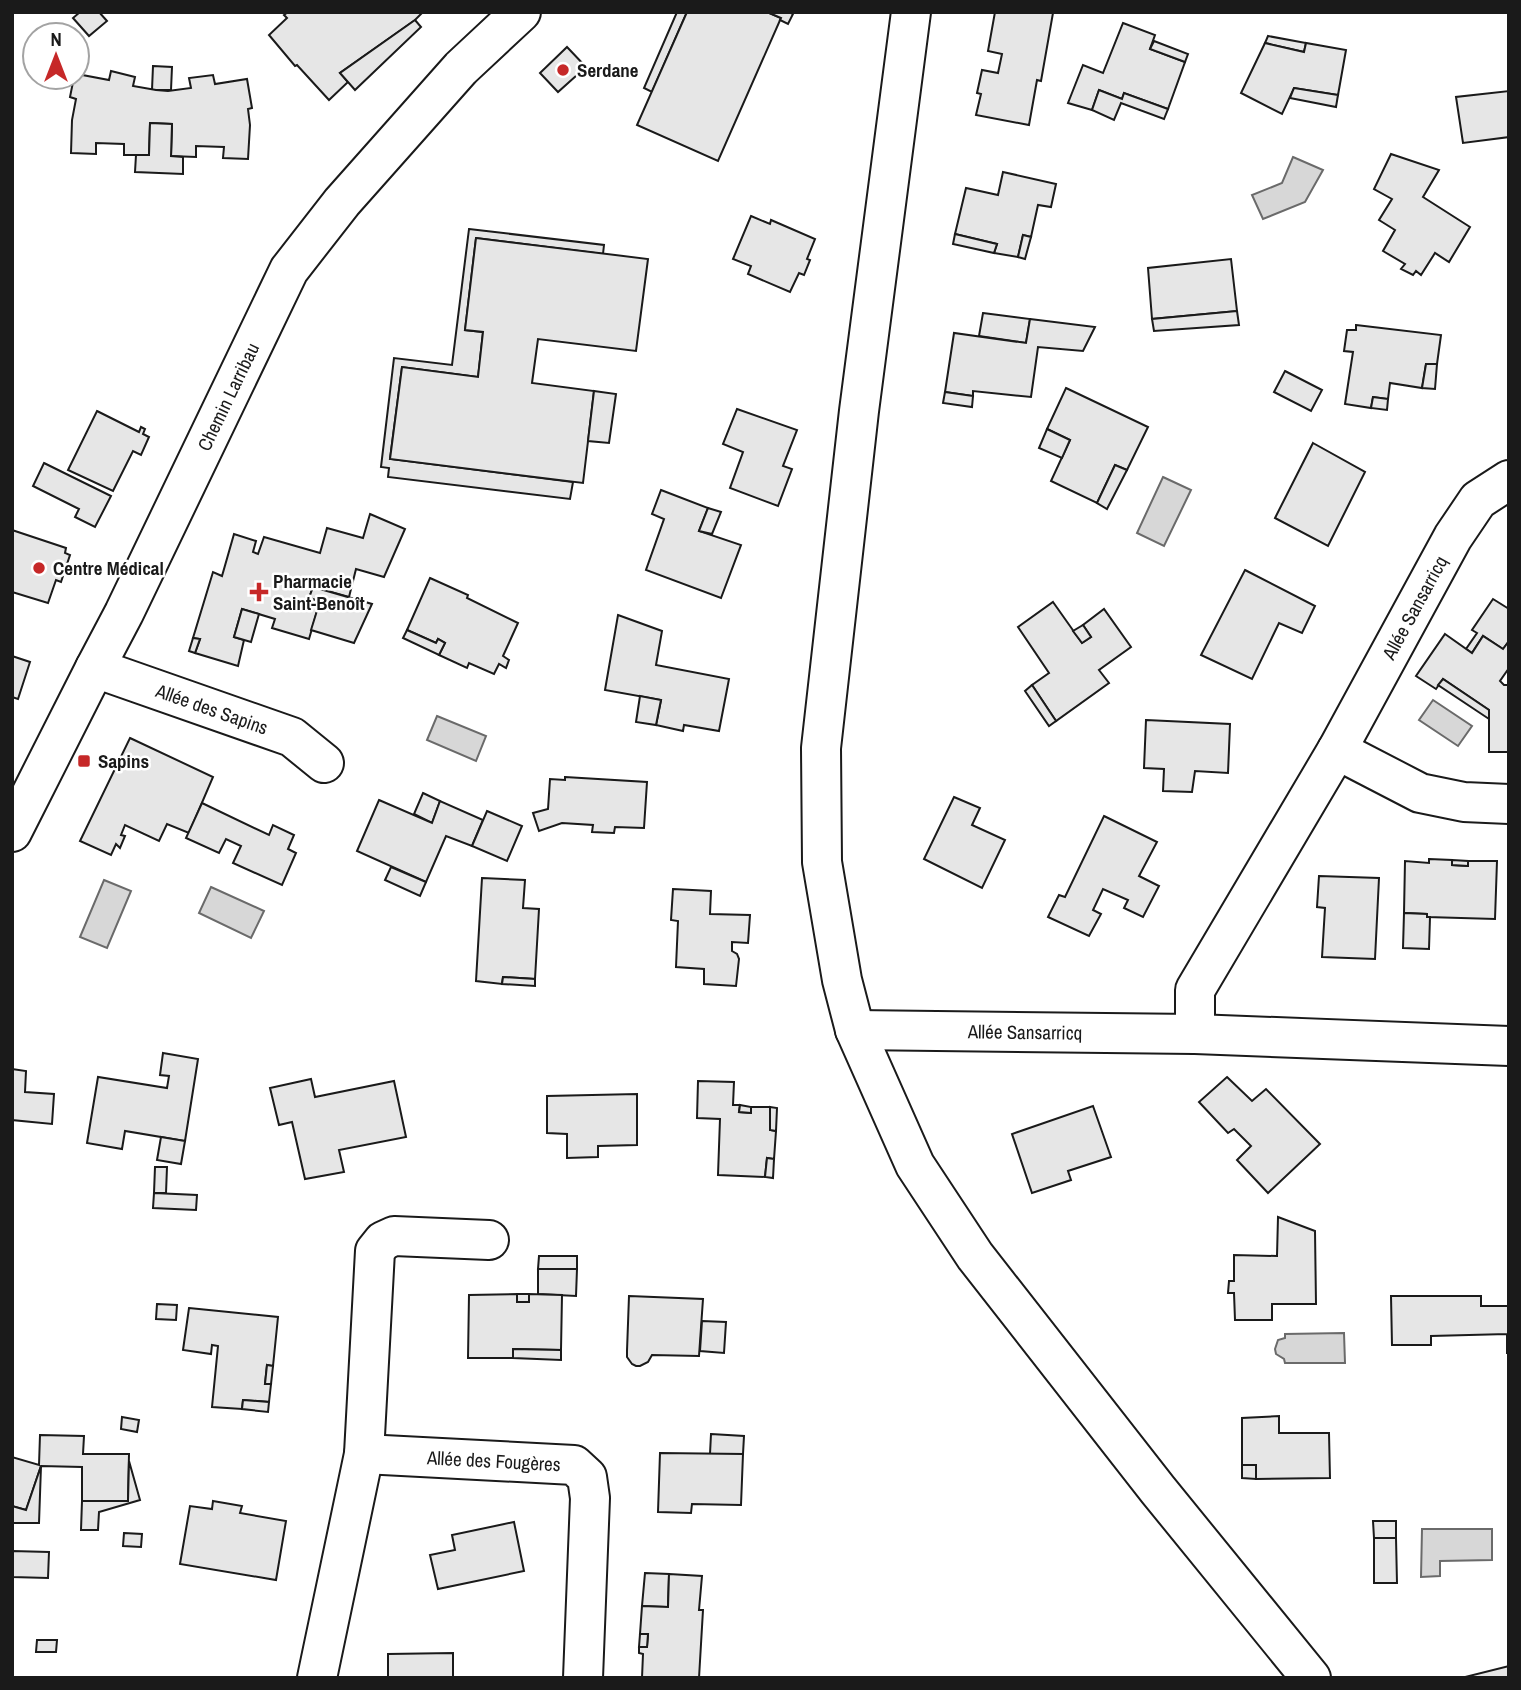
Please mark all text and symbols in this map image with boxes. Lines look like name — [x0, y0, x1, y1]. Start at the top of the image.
north arrow — [21, 21, 91, 91]
text: N — [50, 26, 62, 52]
place label: Serdane — [577, 57, 639, 83]
marker: Serdane — [555, 62, 571, 78]
street label: Chemin Larribau — [191, 338, 265, 455]
street label: Allée Sansarricq — [1375, 551, 1453, 665]
place label: Centre Médical — [53, 555, 164, 581]
marker: Centre Médical — [31, 560, 47, 576]
place label: Pharmacie Saint-Benoît — [273, 568, 365, 616]
marker: Pharmacie Saint-Benoît — [251, 584, 267, 600]
street label: Allée des Sapins — [152, 677, 272, 741]
place label: Sapins — [98, 748, 149, 774]
marker: Sapins — [76, 753, 92, 769]
street label: Allée Sansarricq — [967, 1018, 1082, 1046]
street label: Allée des Fougères — [425, 1444, 561, 1477]

